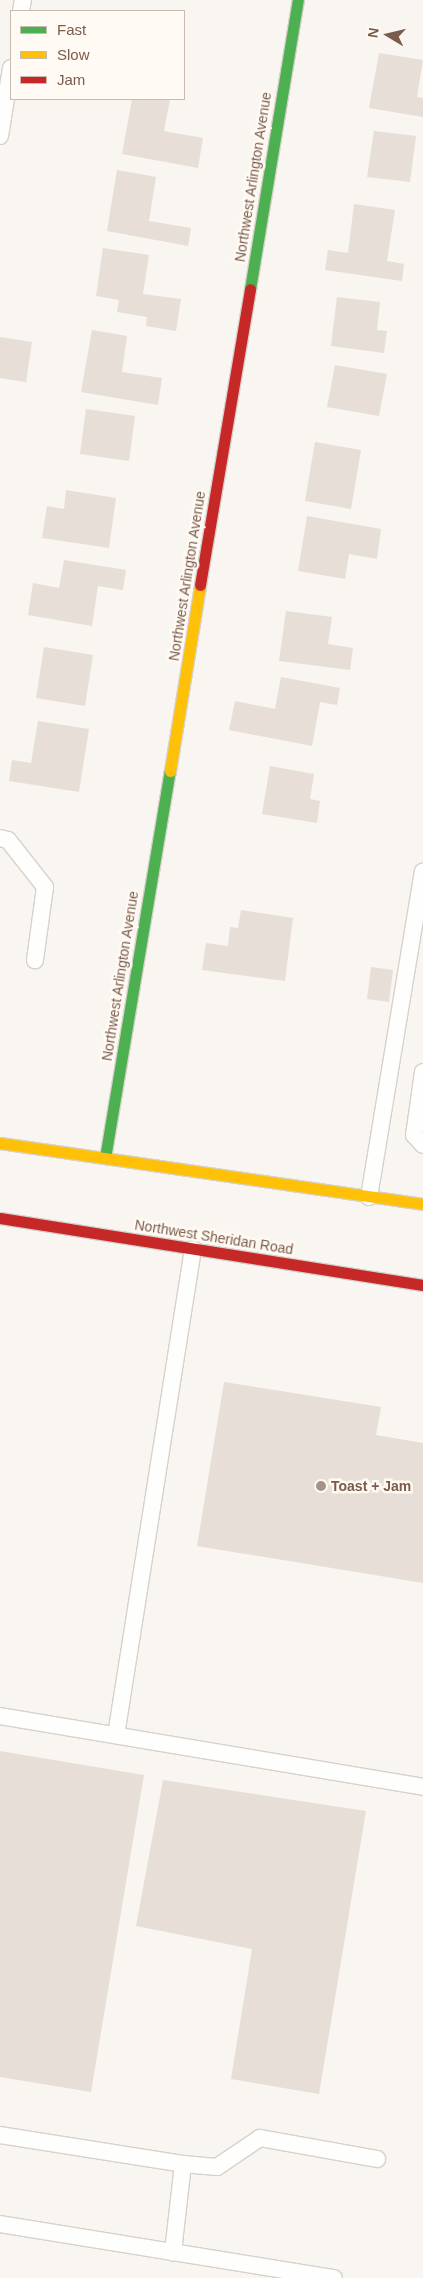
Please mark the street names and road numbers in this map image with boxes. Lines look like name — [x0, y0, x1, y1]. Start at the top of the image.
street label: Northwest Arlington Avenue — [231, 90, 275, 264]
street label: Northwest Arlington Avenue — [165, 489, 209, 663]
street label: Northwest Arlington Avenue — [98, 889, 142, 1063]
street label: Northwest Sheridan Road — [134, 1216, 294, 1258]

